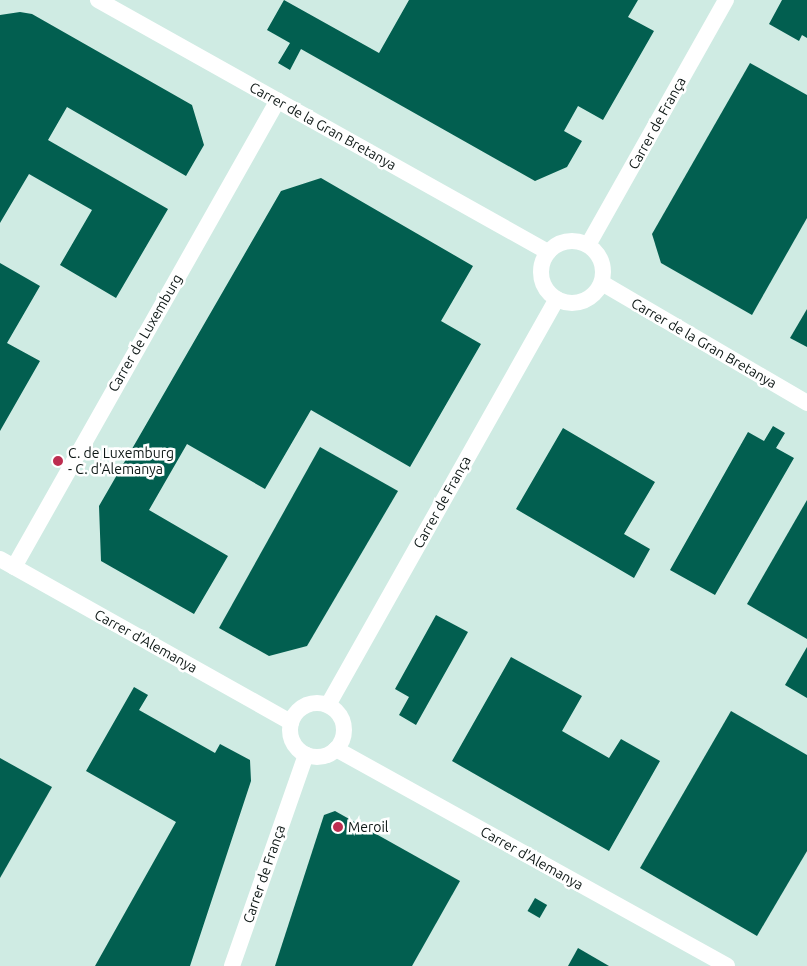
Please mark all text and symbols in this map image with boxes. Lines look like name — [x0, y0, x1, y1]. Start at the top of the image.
street label: Carrer de França — [625, 74, 689, 172]
street label: Carrer de la Gran Bretanya — [247, 79, 399, 173]
street label: Carrer de Luxemburg — [104, 271, 186, 395]
street label: Carrer de la Gran Bretanya — [628, 294, 780, 392]
place label: C. de Luxemburg - C. d'Alemanya — [68, 445, 174, 478]
street label: Carrer de França — [410, 453, 474, 551]
marker: C. de Luxemburg - C. d'Alemanya — [52, 455, 64, 467]
street label: Carrer d'Alemanya — [92, 606, 200, 676]
place label: Meroil — [348, 819, 388, 835]
marker: Meroil — [332, 821, 344, 833]
street label: Carrer de França — [239, 823, 289, 925]
street label: Carrer d'Alemanya — [478, 823, 586, 893]

